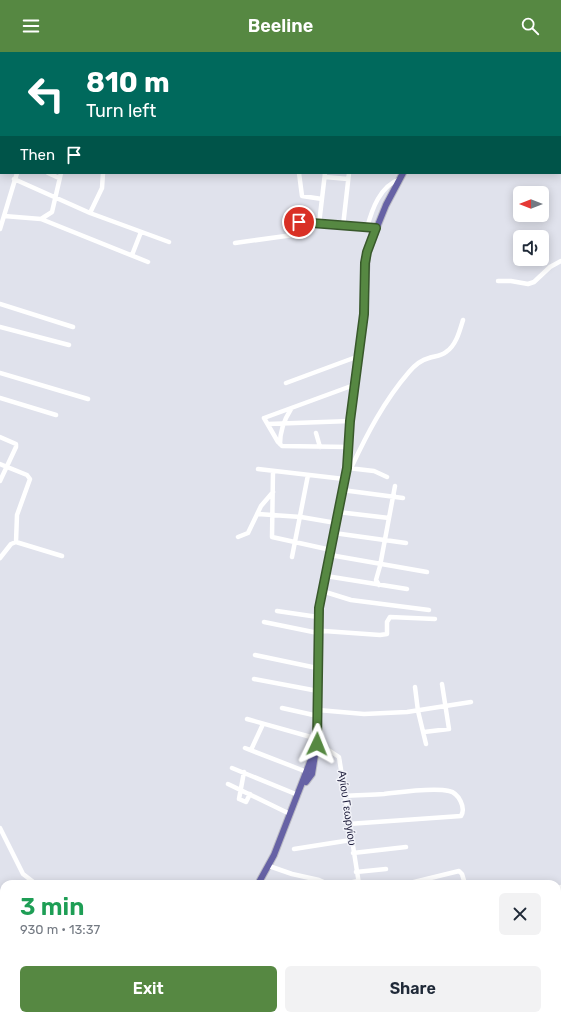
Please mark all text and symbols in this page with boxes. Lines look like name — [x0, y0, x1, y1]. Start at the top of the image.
icon: menu — [20, 15, 42, 37]
text: Beeline — [248, 15, 313, 37]
icon: search — [519, 15, 541, 37]
text: 810 m — [86, 66, 170, 99]
icon: left — [20, 68, 72, 120]
text: Turn left — [86, 100, 156, 122]
icon: arrive — [63, 144, 85, 166]
text: Then — [20, 146, 55, 164]
north arrow — [513, 186, 549, 222]
map controls — [513, 186, 549, 266]
pin — [282, 205, 316, 239]
icon: arrive — [288, 211, 310, 233]
button: sound — [513, 230, 549, 266]
position arrow — [296, 723, 338, 765]
street label: Αγίου Γεωργίου — [335, 770, 359, 846]
text: 3 min — [20, 893, 84, 921]
button: close — [499, 893, 541, 935]
text: 930 m · 13:37 — [20, 922, 100, 937]
button: Exit — [20, 966, 277, 1012]
button: Share — [285, 966, 541, 1012]

